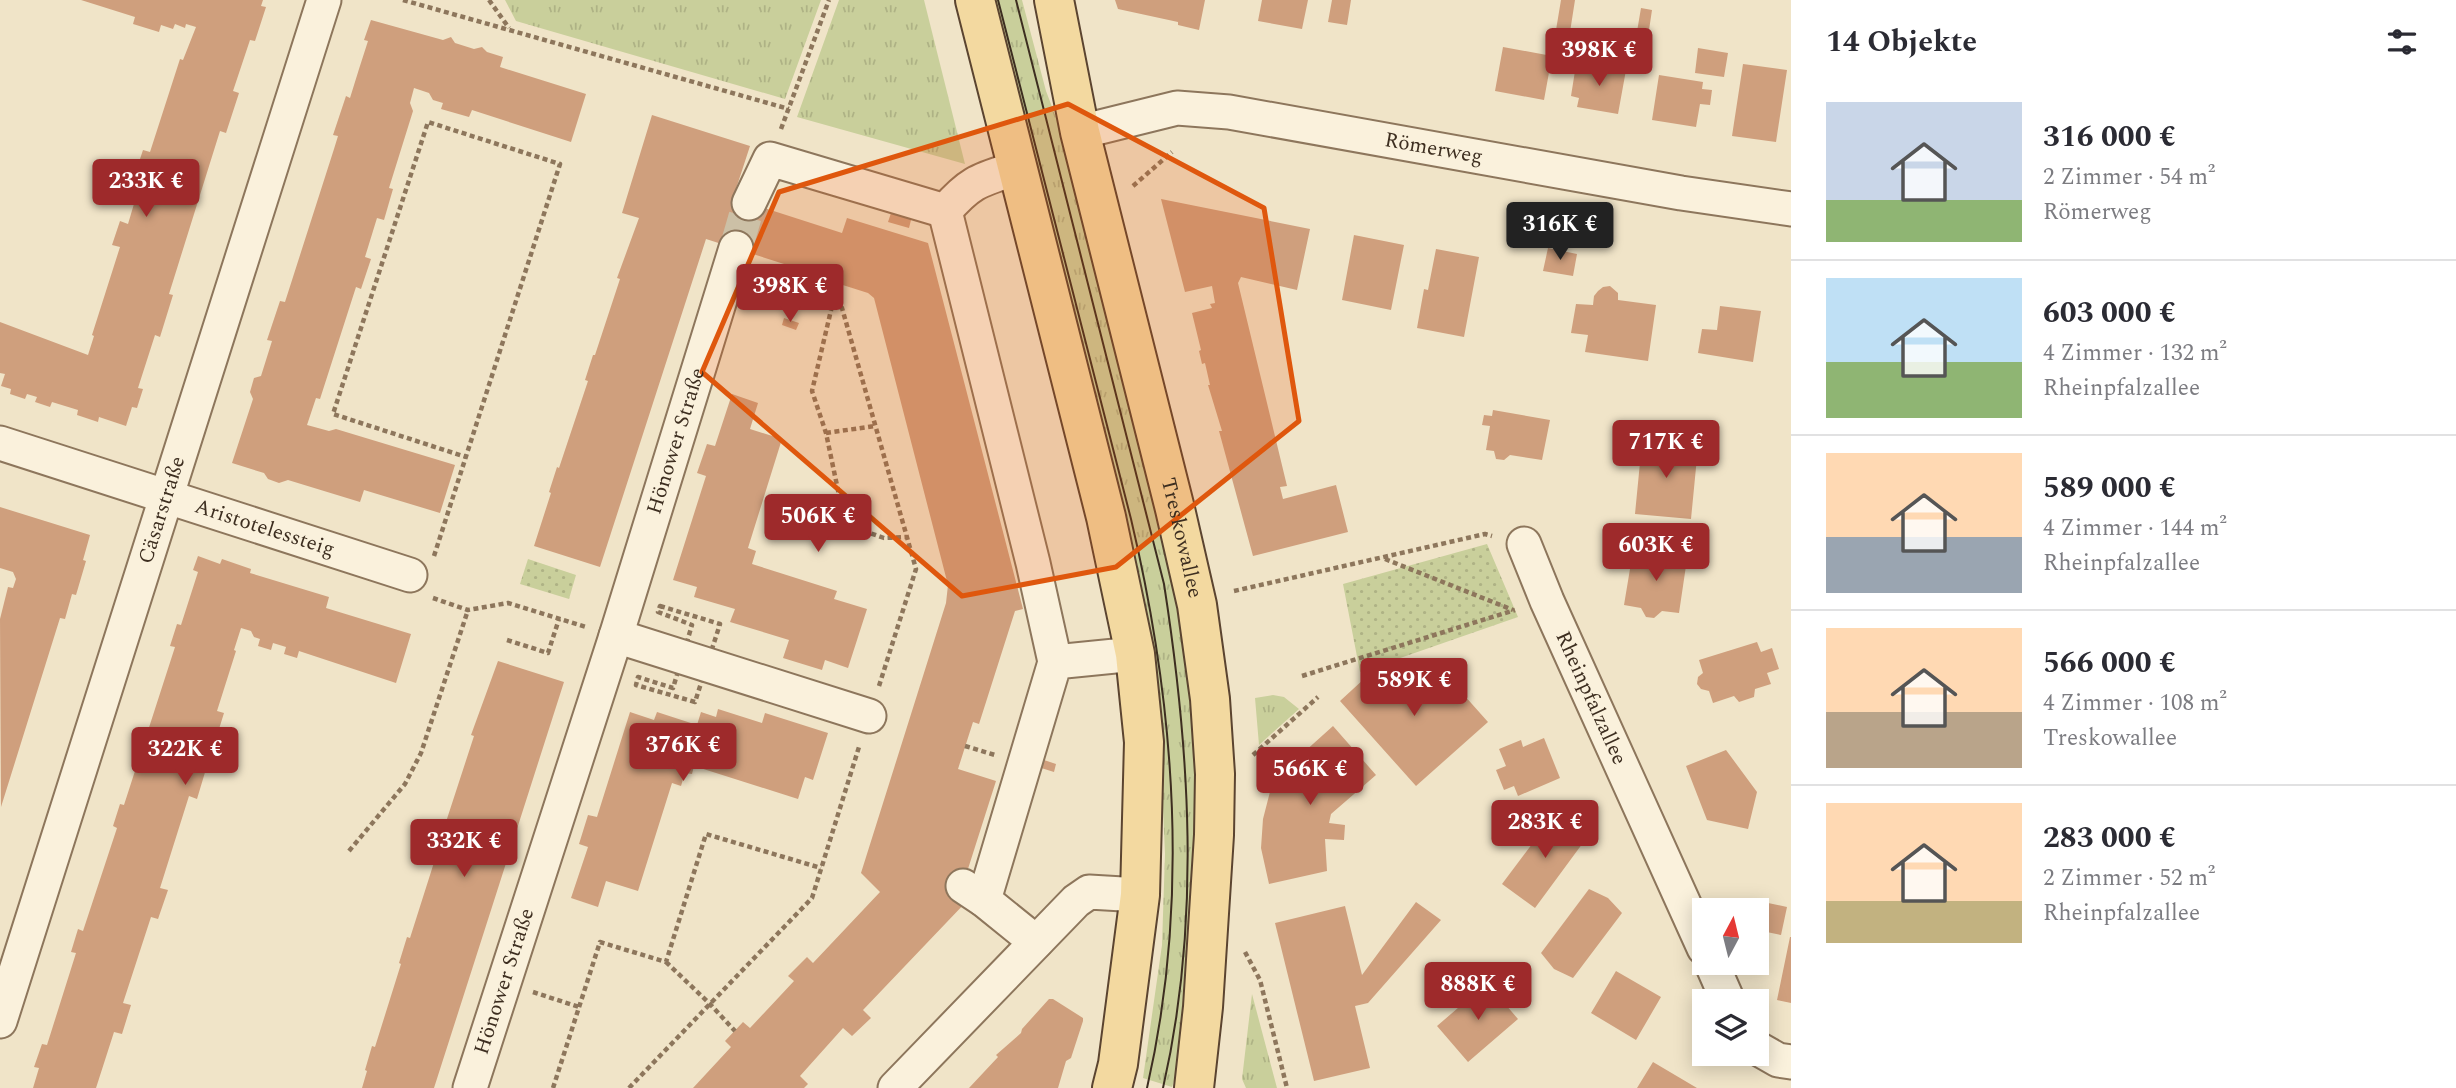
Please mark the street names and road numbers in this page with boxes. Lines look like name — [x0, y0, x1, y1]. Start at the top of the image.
street label: Römerweg — [1382, 124, 1485, 173]
street label: Hönower Straße — [639, 364, 714, 519]
street label: Cäsarstraße — [130, 452, 194, 568]
street label: Treskowallee — [1152, 474, 1211, 601]
street label: Aristotelessteig — [190, 491, 339, 566]
street label: Rheinpfalzallee — [1547, 626, 1635, 770]
street label: Hönower Straße — [466, 904, 543, 1059]

